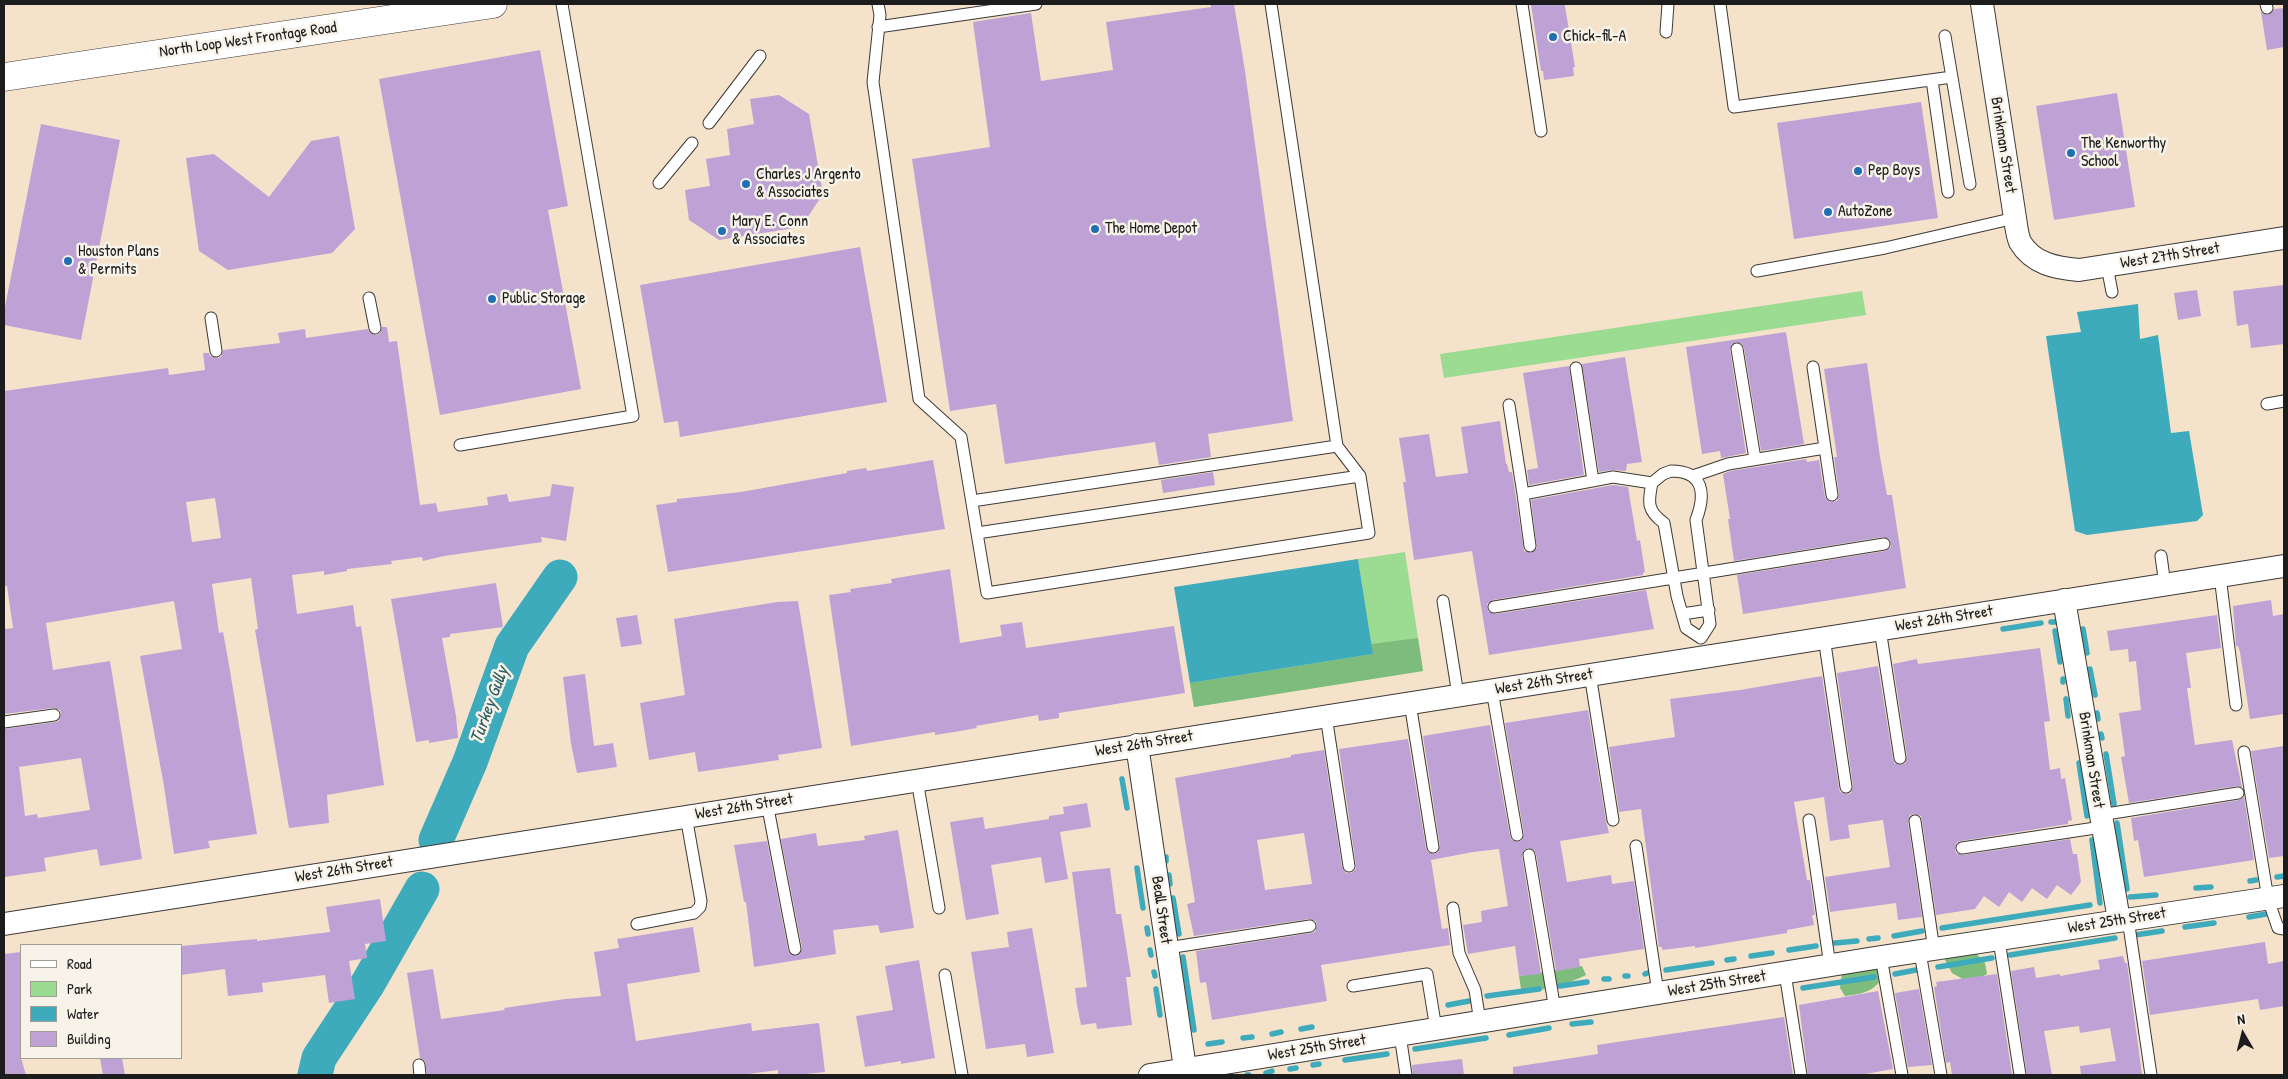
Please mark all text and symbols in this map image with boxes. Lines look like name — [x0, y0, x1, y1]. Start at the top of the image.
street label: North Loop West Frontage Road — [158, 18, 338, 62]
place label: Chick-fil-A — [1563, 27, 1626, 47]
marker: Chick-fil-A — [1547, 31, 1559, 43]
street label: Brinkman Street — [1986, 96, 2020, 194]
place label: The Kenworthy School — [2081, 134, 2166, 172]
marker: The Kenworthy School — [2065, 147, 2077, 159]
place label: Pep Boys — [1868, 161, 1920, 181]
place label: Charles J Argento & Associates — [756, 165, 861, 203]
marker: Pep Boys — [1852, 165, 1864, 177]
marker: Charles J Argento & Associates — [740, 178, 752, 190]
place label: AutoZone — [1838, 202, 1892, 222]
marker: AutoZone — [1822, 206, 1834, 218]
place label: Mary E. Conn & Associates — [732, 212, 808, 250]
place label: The Home Depot — [1105, 219, 1197, 239]
marker: The Home Depot — [1089, 223, 1101, 235]
marker: Mary E. Conn & Associates — [716, 225, 728, 237]
street label: West 27th Street — [2119, 239, 2221, 273]
place label: Houston Plans & Permits — [78, 242, 159, 280]
marker: Houston Plans & Permits — [62, 255, 74, 267]
place label: Public Storage — [502, 289, 586, 309]
marker: Public Storage — [486, 293, 498, 305]
street label: West 26th Street — [1894, 602, 1994, 636]
water label: Turkey Gully — [466, 664, 514, 746]
street label: West 26th Street — [1494, 665, 1594, 699]
street label: Brinkman Street — [2074, 711, 2108, 809]
street label: West 26th Street — [1094, 727, 1194, 761]
street label: West 26th Street — [694, 790, 794, 824]
street label: West 26th Street — [294, 853, 394, 887]
street label: Beall Street — [1147, 875, 1175, 945]
street label: West 25th Street — [2067, 904, 2167, 938]
legend — [20, 944, 182, 1059]
text: Road — [67, 953, 92, 974]
street label: West 25th Street — [1667, 967, 1767, 1001]
text: Park — [67, 978, 92, 999]
text: Water — [67, 1003, 99, 1024]
north arrow — [2218, 1009, 2268, 1059]
text: N — [2236, 1009, 2246, 1029]
text: Building — [67, 1028, 111, 1049]
street label: West 25th Street — [1267, 1031, 1367, 1065]

